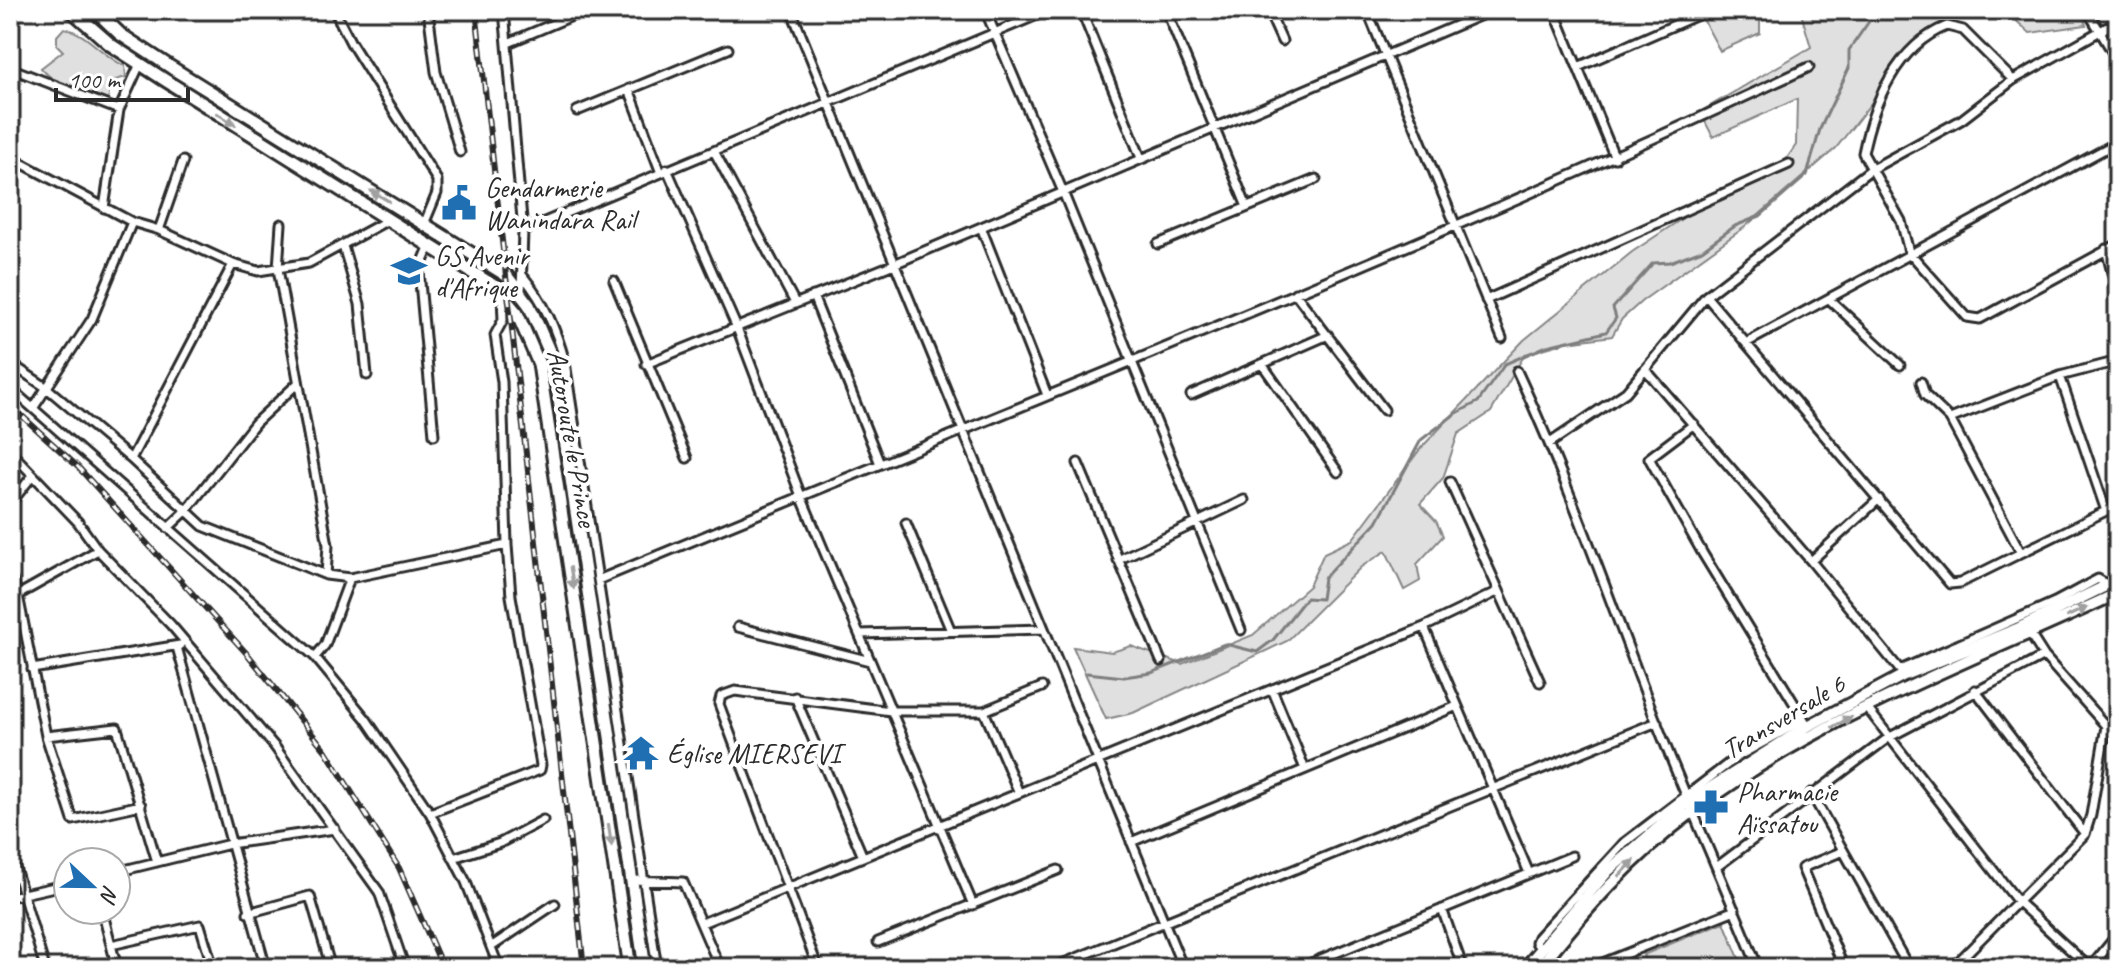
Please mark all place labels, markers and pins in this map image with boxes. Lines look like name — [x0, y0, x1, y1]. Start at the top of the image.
place label: Gendarmerie Wanindara Rail — [485, 170, 640, 237]
public building icon: Gendarmerie Wanindara Rail — [440, 184, 478, 222]
place label: GS Avenir d'Afrique — [435, 238, 531, 305]
school or university icon: GS Avenir d'Afrique — [390, 252, 428, 290]
temple icon: Église MIERSEVI — [622, 734, 660, 772]
place label: Église MIERSEVI — [667, 736, 846, 771]
place label: Pharmacie Aïssatou — [1737, 774, 1839, 841]
pharmacy icon: Pharmacie Aïssatou — [1692, 788, 1730, 826]

